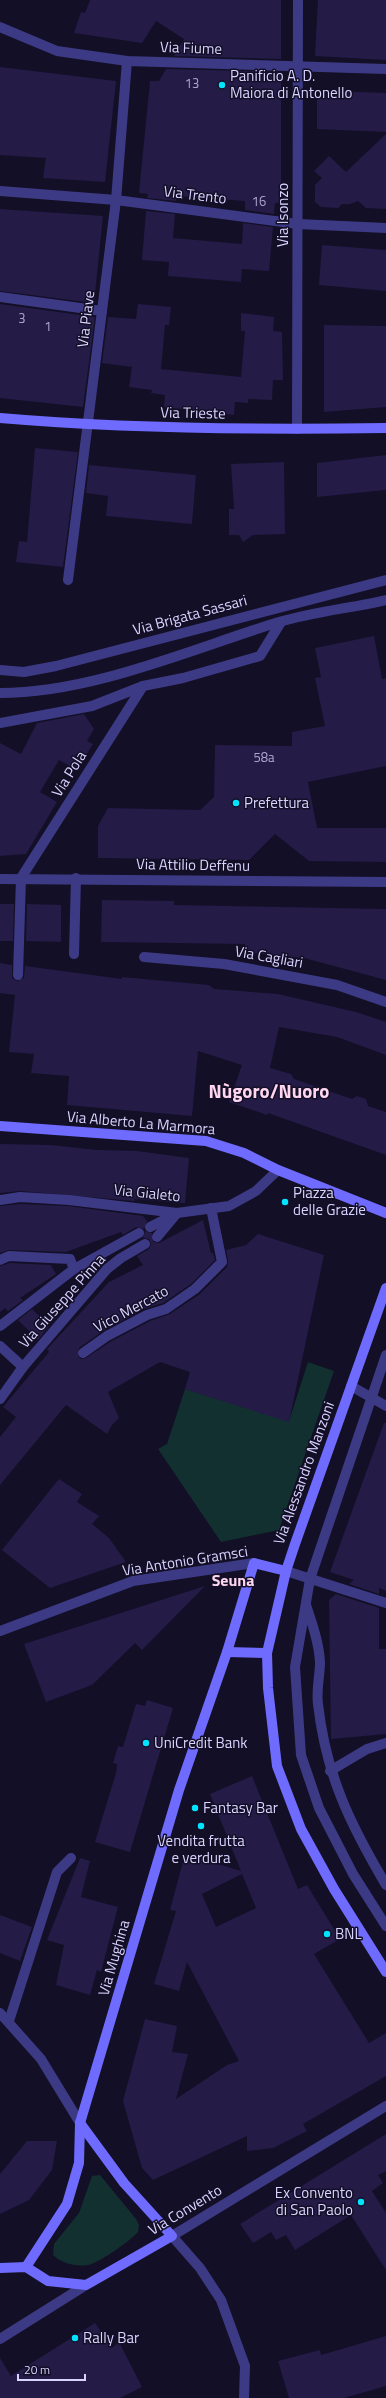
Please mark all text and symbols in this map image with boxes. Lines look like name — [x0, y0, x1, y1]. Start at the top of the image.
street label: Via Fiume — [160, 35, 222, 60]
place label: Panificio A. D. Maiora di Antonello — [230, 64, 353, 104]
house number: 13 — [185, 73, 199, 93]
marker: Panificio A. D. Maiora di Antonello — [217, 80, 227, 90]
street label: Via Trento — [162, 179, 228, 210]
street label: Via Isonzo — [271, 183, 294, 247]
house number: 16 — [252, 191, 266, 211]
street label: Via Piave — [71, 289, 100, 349]
house number: 3 — [18, 308, 26, 328]
house number: 1 — [44, 316, 52, 336]
street label: Via Trieste — [160, 400, 226, 425]
street label: Via Brigata Sassari — [130, 588, 250, 641]
street label: Via Pola — [45, 746, 92, 801]
house number: 58a — [253, 747, 275, 767]
place label: Prefettura — [244, 791, 310, 814]
marker: Prefettura — [231, 798, 241, 808]
street label: Via Attilio Deffenu — [136, 852, 250, 877]
street label: Via Cagliari — [233, 939, 305, 974]
district label: Nùgoro/Nuoro — [209, 1076, 329, 1105]
street label: Via Alberto La Marmora — [66, 1105, 217, 1140]
street label: Via Gialeto — [113, 1178, 182, 1207]
place label: Piazza delle Grazie — [293, 1181, 366, 1221]
marker: Piazza delle Grazie — [280, 1197, 290, 1207]
street label: Via Giuseppe Pinna — [13, 1248, 111, 1353]
street label: Vico Mercato — [89, 1279, 172, 1338]
street label: Via Alessandro Manzoni — [267, 1398, 340, 1548]
street label: Via Antonio Gramsci — [120, 1539, 249, 1582]
district label: Seuna — [212, 1568, 254, 1592]
place label: UniCredit Bank — [154, 1731, 248, 1754]
marker: UniCredit Bank — [141, 1738, 151, 1748]
place label: Fantasy Bar — [203, 1796, 278, 1819]
marker: Fantasy Bar — [190, 1803, 200, 1813]
marker: Vendita frutta e verdura — [196, 1821, 206, 1831]
place label: Vendita frutta e verdura — [157, 1829, 245, 1869]
street label: Via Mughina — [92, 1917, 135, 1999]
place label: BNL — [335, 1922, 362, 1945]
marker: BNL — [322, 1929, 332, 1939]
street label: Via Convento — [143, 2178, 226, 2241]
place label: Ex Convento di San Paolo — [275, 2181, 353, 2221]
marker: Ex Convento di San Paolo — [356, 2197, 366, 2207]
place label: Rally Bar — [83, 2326, 139, 2349]
marker: Rally Bar — [70, 2333, 80, 2343]
scale bar — [18, 2356, 85, 2382]
text: 20 m — [24, 2360, 50, 2379]

